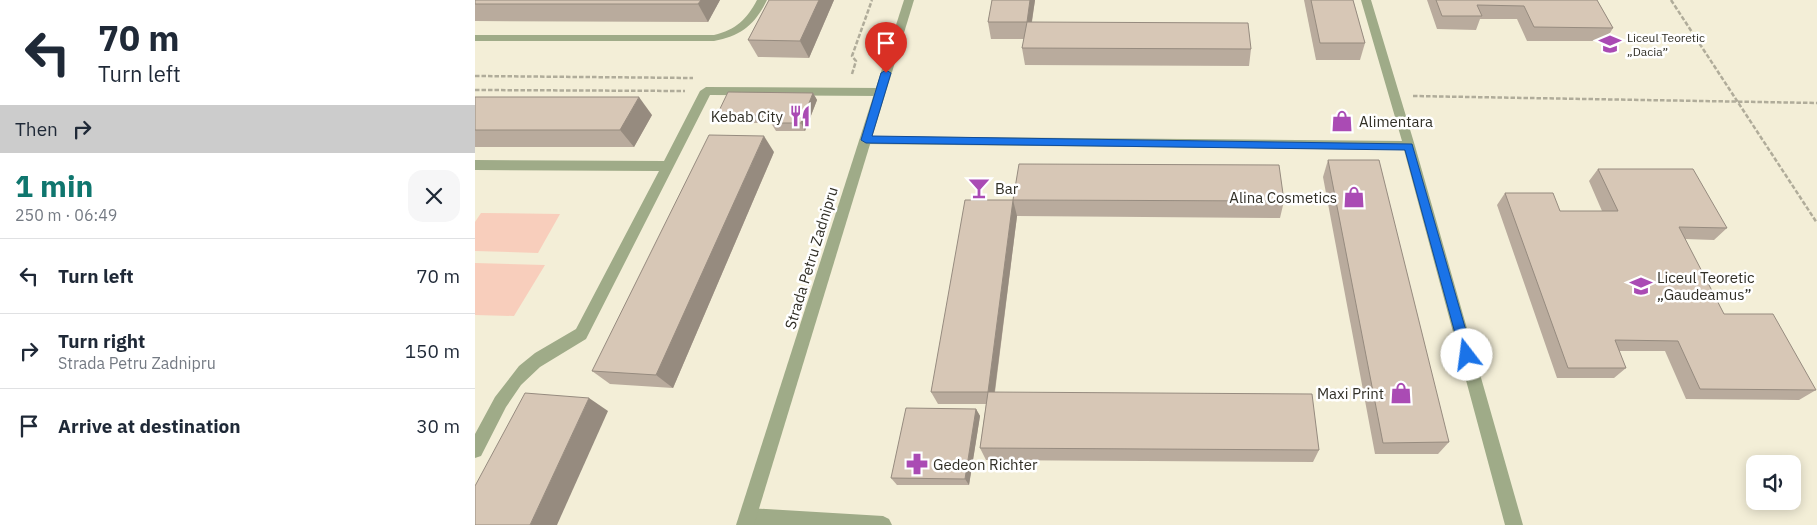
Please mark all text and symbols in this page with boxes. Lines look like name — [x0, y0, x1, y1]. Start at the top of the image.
text: 70 m — [98, 15, 180, 61]
icon: left — [15, 20, 80, 85]
pin — [865, 22, 907, 73]
icon: arrive — [872, 29, 900, 57]
place label: Liceul Teoretic „Dacia” — [1627, 30, 1705, 59]
school or university icon: Liceul Teoretic „Dacia” — [1597, 31, 1623, 57]
text: Turn left — [98, 59, 181, 88]
restaurant icon: Kebab City — [787, 103, 813, 129]
place label: Kebab City — [711, 107, 784, 126]
shop icon: Alimentara — [1329, 108, 1355, 134]
place label: Alimentara — [1359, 112, 1433, 131]
icon: right — [68, 115, 96, 143]
text: Then — [15, 117, 58, 141]
text: 1 min — [15, 166, 93, 205]
button: close — [408, 170, 460, 222]
bar icon: Bar — [966, 175, 992, 201]
place label: Bar — [995, 179, 1019, 198]
street label: Strada Petru Zadnipru — [780, 184, 842, 332]
shop icon: Alina Cosmetics — [1341, 184, 1367, 210]
place label: Alina Cosmetics — [1229, 188, 1337, 207]
text: 250 m · 06:49 — [15, 205, 117, 225]
icon: left — [15, 262, 43, 290]
text: Turn left — [58, 264, 134, 288]
text: 70 m — [416, 264, 460, 288]
place label: Liceul Teoretic „Gaudeamus” — [1657, 268, 1755, 304]
school or university icon: Liceul Teoretic „Gaudeamus” — [1628, 273, 1654, 299]
position arrow — [1440, 328, 1492, 380]
text: Turn right — [58, 329, 145, 353]
icon: right — [15, 337, 43, 365]
text: 150 m — [405, 339, 460, 363]
text: Strada Petru Zadnipru — [58, 353, 216, 373]
shop icon: Maxi Print — [1388, 380, 1414, 406]
place label: Maxi Print — [1317, 384, 1384, 403]
icon: arrive — [15, 412, 43, 440]
text: Arrive at destination — [58, 414, 241, 438]
text: 30 m — [416, 414, 460, 438]
pharmacy icon: Gedeon Richter — [904, 451, 930, 477]
place label: Gedeon Richter — [933, 455, 1038, 474]
map controls — [1746, 455, 1801, 510]
button: sound — [1746, 455, 1801, 510]

